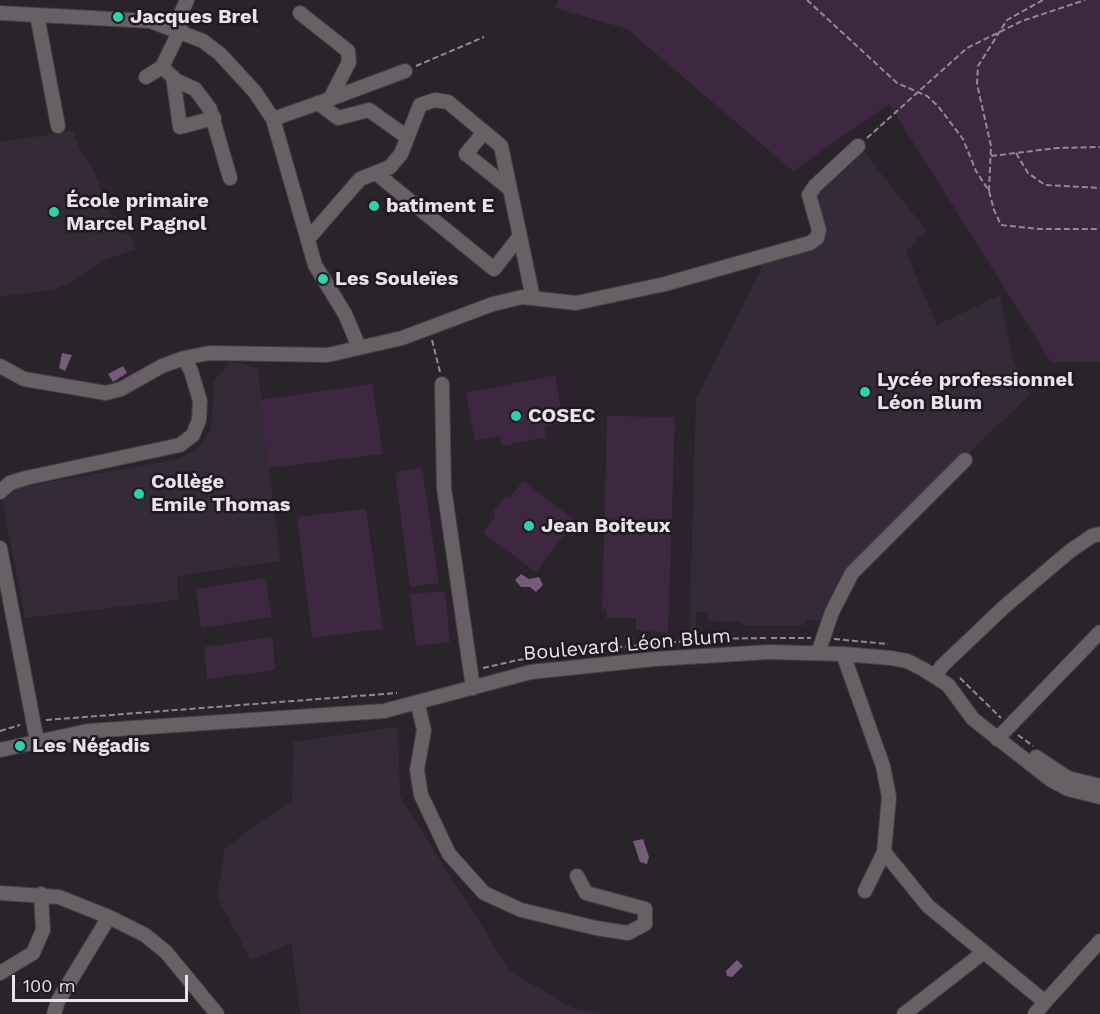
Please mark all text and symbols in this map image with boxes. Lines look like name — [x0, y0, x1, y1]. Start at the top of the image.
place label: Jacques Brel — [130, 5, 258, 29]
marker: Jacques Brel — [111, 10, 125, 24]
place label: École primaire Marcel Pagnol — [66, 189, 209, 236]
place label: batiment E — [386, 194, 494, 218]
marker: batiment E — [367, 199, 381, 213]
marker: École primaire Marcel Pagnol — [47, 205, 61, 219]
place label: Les Souleïes — [335, 267, 458, 291]
marker: Les Souleïes — [316, 272, 330, 286]
place label: Lycée professionnel Léon Blum — [877, 368, 1074, 415]
marker: Lycée professionnel Léon Blum — [858, 385, 872, 399]
place label: COSEC — [528, 404, 595, 428]
marker: COSEC — [509, 409, 523, 423]
place label: Collège Emile Thomas — [151, 470, 290, 517]
marker: Collège Emile Thomas — [132, 487, 146, 501]
place label: Jean Boiteux — [541, 514, 671, 538]
marker: Jean Boiteux — [522, 519, 536, 533]
street label: Boulevard Léon Blum — [522, 624, 732, 666]
place label: Les Négadis — [32, 734, 150, 758]
marker: Les Négadis — [13, 739, 27, 753]
scale bar — [15, 963, 190, 1001]
text: 100 m — [23, 975, 76, 996]

